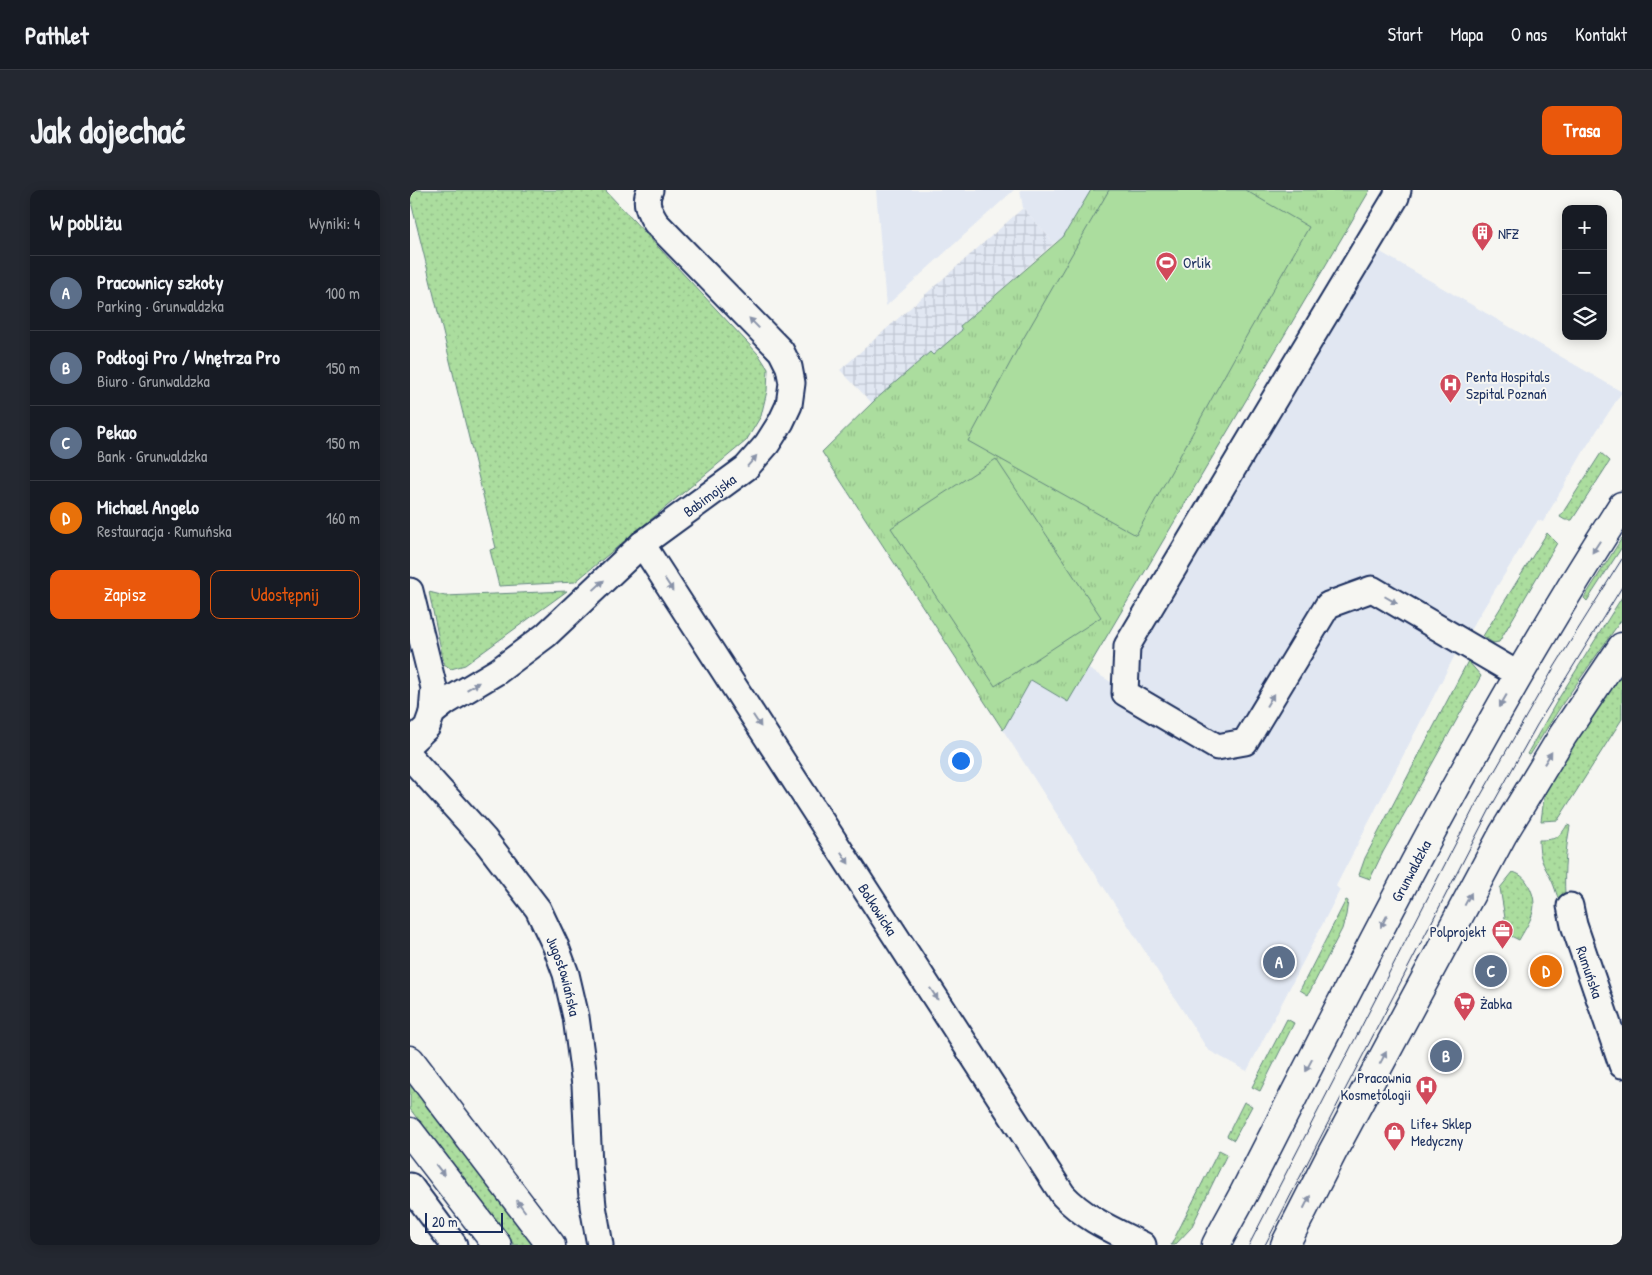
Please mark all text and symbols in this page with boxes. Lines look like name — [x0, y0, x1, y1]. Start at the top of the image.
text: Pathlet — [25, 19, 88, 51]
text: Start — [1388, 22, 1422, 47]
text: Mapa — [1450, 22, 1483, 47]
text: O nas — [1511, 22, 1547, 47]
text: Kontakt — [1575, 22, 1627, 47]
button: Trasa — [1542, 106, 1622, 155]
text: Jak dojechać — [30, 107, 185, 154]
map controls — [1562, 205, 1607, 340]
button: + — [1562, 205, 1607, 250]
text: W pobliżu — [50, 208, 122, 237]
text: Wyniki: 4 — [309, 212, 360, 234]
building icon: NFZ — [1470, 221, 1494, 252]
place label: NFZ — [1498, 223, 1520, 244]
sports icon: Orlik — [1155, 250, 1179, 281]
button: − — [1562, 250, 1607, 295]
place label: Orlik — [1183, 252, 1211, 273]
text: Pracownicy szkoły — [97, 269, 224, 295]
text: A — [62, 282, 70, 304]
text: 100 m — [325, 282, 360, 304]
text: Parking · Grunwaldzka — [97, 295, 224, 317]
button: layers — [1562, 295, 1607, 340]
one-way arrow — [748, 317, 760, 329]
text: Podłogi Pro / Wnętrza Pro — [97, 344, 280, 370]
text: B — [62, 357, 70, 379]
text: 150 m — [326, 357, 360, 379]
place label: Penta Hospitals Szpital Poznań — [1466, 366, 1550, 404]
text: Biuro · Grunwaldzka — [97, 370, 210, 392]
hospital icon: Penta Hospitals Szpital Poznań — [1438, 373, 1462, 404]
text: Pekao — [97, 419, 137, 445]
text: C — [62, 432, 70, 454]
text: 150 m — [326, 432, 360, 454]
text: Bank · Grunwaldzka — [97, 445, 207, 467]
one-way arrow — [746, 455, 758, 467]
street label: Babimojska — [678, 468, 740, 521]
text: Michael Angelo — [97, 494, 199, 520]
text: D — [62, 507, 70, 529]
text: 160 m — [326, 507, 360, 529]
text: Restauracja · Rumuńska — [97, 520, 231, 542]
one-way arrow — [1591, 540, 1600, 553]
button: Zapisz — [50, 570, 200, 619]
button: Udostępnij — [210, 570, 360, 619]
one-way arrow — [664, 578, 674, 591]
one-way arrow — [593, 579, 605, 591]
one-way arrow — [1384, 596, 1397, 605]
one-way arrow — [466, 682, 479, 691]
one-way arrow — [1265, 694, 1274, 707]
one-way arrow — [1499, 695, 1508, 708]
one-way arrow — [752, 715, 762, 728]
your location — [948, 748, 974, 774]
one-way arrow — [1543, 751, 1553, 764]
street label: Grunwaldzka — [1386, 836, 1436, 905]
one-way arrow — [841, 851, 850, 864]
street label: Bolkowicka — [854, 879, 903, 940]
one-way arrow — [1464, 892, 1472, 907]
one-way arrow — [1380, 914, 1388, 928]
office icon: Polprojekt — [1490, 919, 1514, 950]
place label: Polprojekt — [1430, 921, 1487, 942]
street label: Jugosłowiańska — [542, 932, 586, 1018]
pin: A — [1263, 943, 1295, 981]
street label: Rumuńska — [1571, 943, 1609, 1001]
pin: C — [1475, 952, 1507, 990]
pin: D — [1530, 952, 1562, 990]
one-way arrow — [929, 988, 938, 1001]
supermarket icon: Żabka — [1452, 991, 1476, 1022]
place label: Żabka — [1480, 993, 1512, 1014]
pin: B — [1430, 1037, 1462, 1075]
one-way arrow — [1379, 1051, 1387, 1065]
one-way arrow — [1305, 1058, 1313, 1072]
place label: Pracownia Kosmetologii — [1341, 1067, 1411, 1105]
hospital icon: Pracownia Kosmetologii — [1415, 1074, 1439, 1105]
place label: Life+ Sklep Medyczny — [1411, 1113, 1472, 1151]
shop icon: Life+ Sklep Medyczny — [1383, 1120, 1407, 1151]
one-way arrow — [434, 1163, 445, 1176]
one-way arrow — [1303, 1194, 1311, 1209]
one-way arrow — [516, 1200, 527, 1213]
scale bar — [425, 1210, 502, 1233]
text: 20 m — [432, 1212, 458, 1231]

